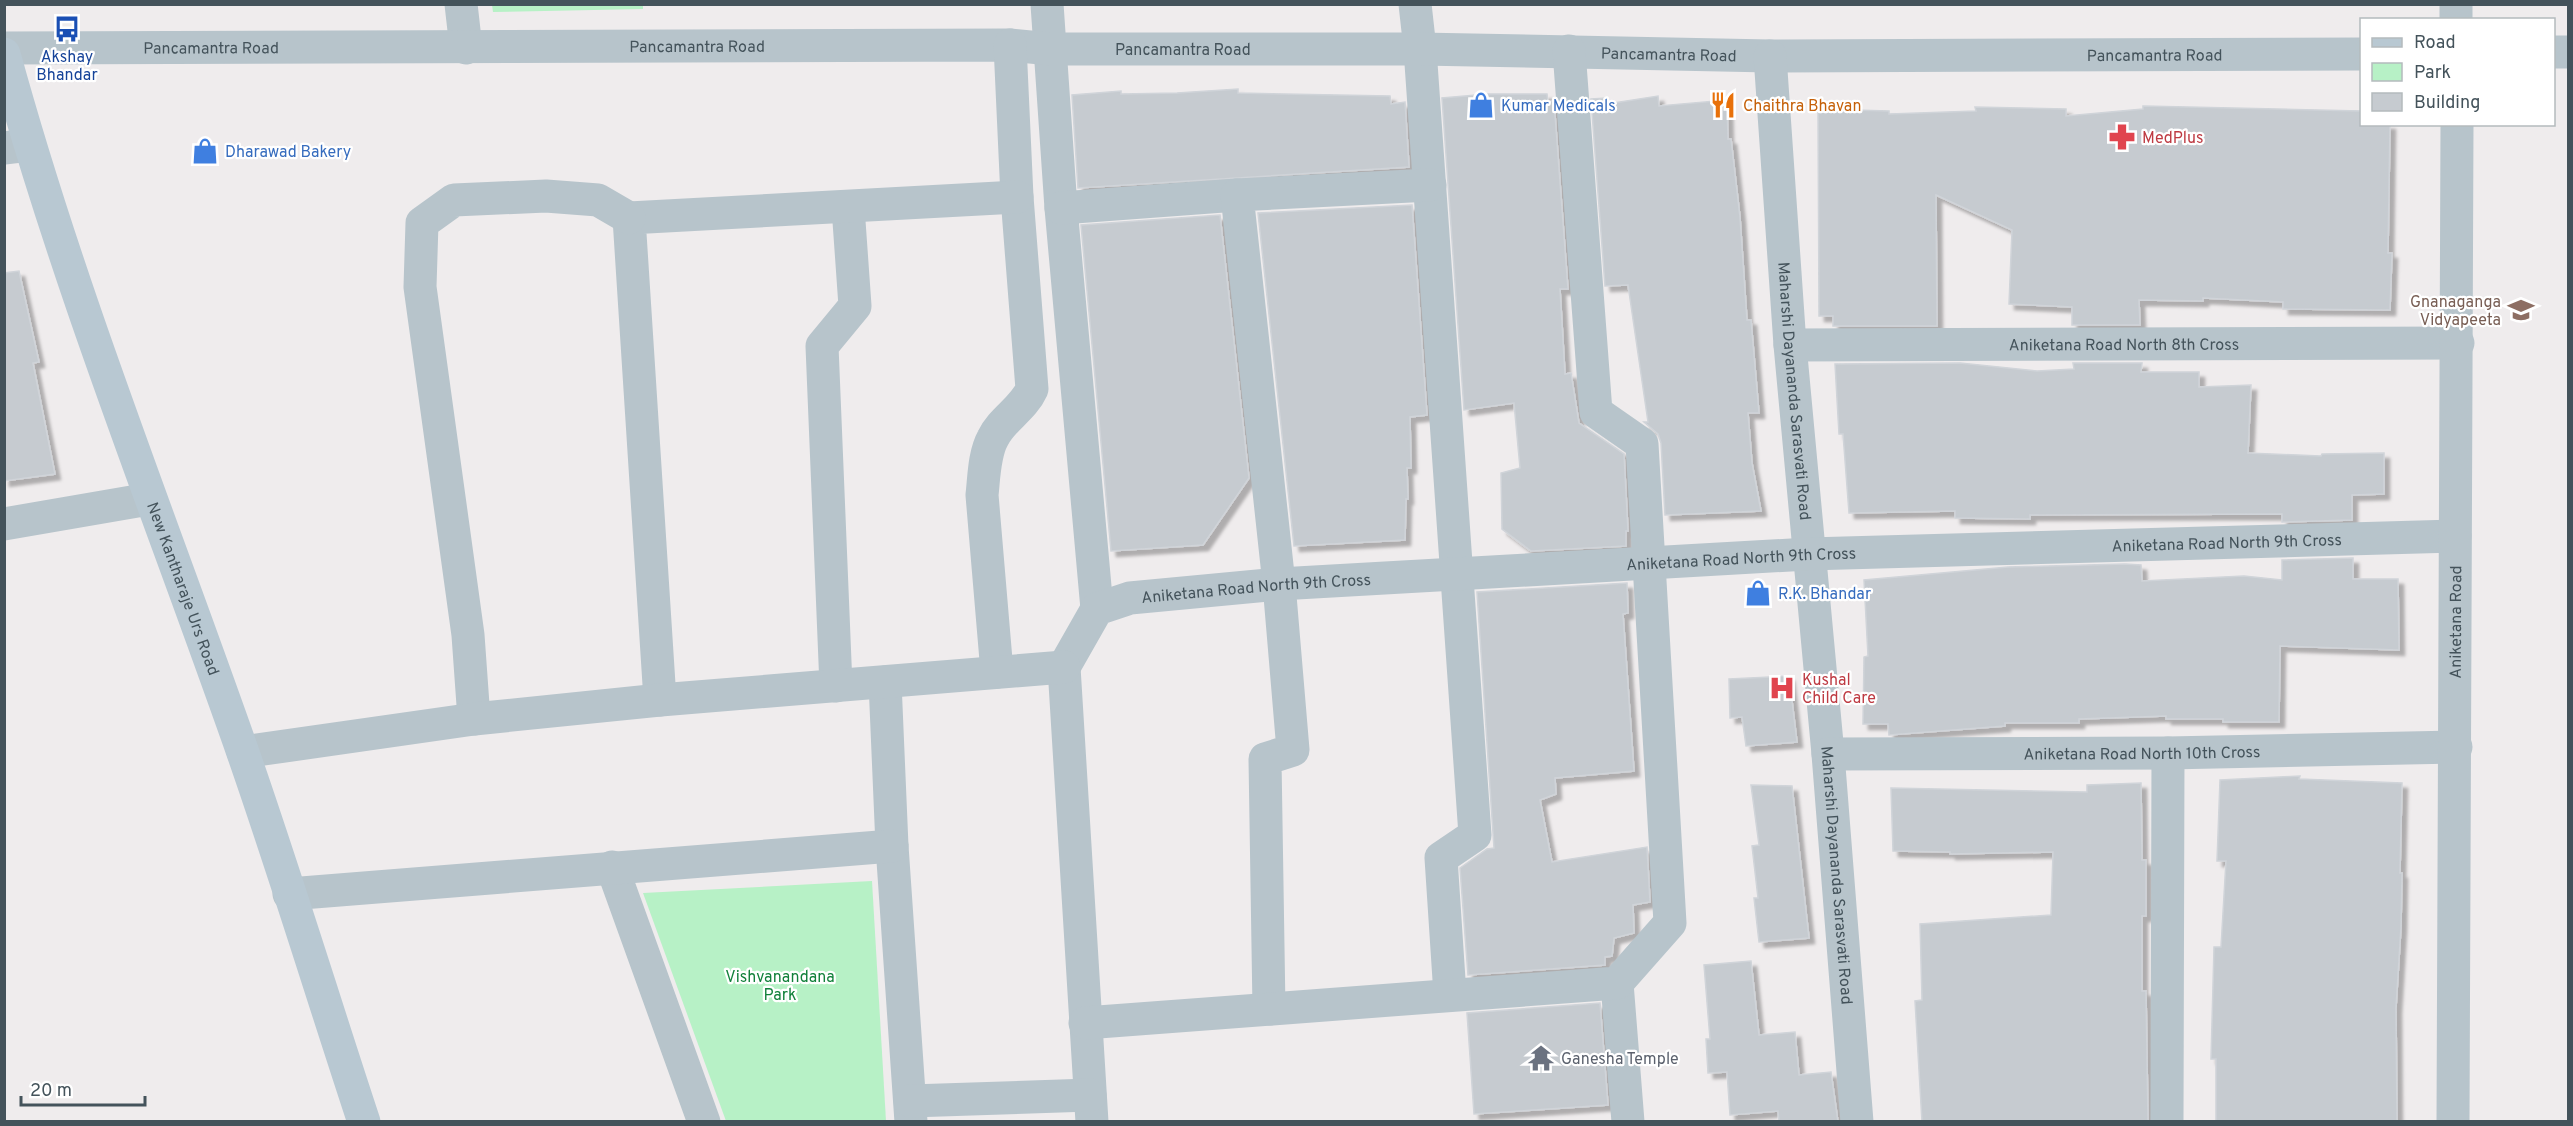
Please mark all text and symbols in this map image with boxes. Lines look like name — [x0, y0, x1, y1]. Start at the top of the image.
bus stop icon: Akshay Bhandar — [52, 14, 82, 44]
legend — [2360, 18, 2555, 126]
text: Road — [2414, 32, 2456, 55]
street label: Pancamantra Road — [629, 38, 765, 58]
street label: Pancamantra Road — [143, 39, 279, 60]
street label: Pancamantra Road — [1115, 41, 1251, 61]
street label: Pancamantra Road — [1601, 45, 1737, 67]
street label: Pancamantra Road — [2087, 46, 2223, 67]
place label: Akshay Bhandar — [36, 48, 98, 86]
text: Park — [2414, 62, 2451, 85]
shop icon: Kumar Medicals — [1466, 90, 1496, 120]
restaurant icon: Chaithra Bhavan — [1708, 90, 1738, 120]
text: Building — [2414, 92, 2480, 115]
place label: Kumar Medicals — [1501, 97, 1616, 117]
place label: Chaithra Bhavan — [1743, 97, 1861, 117]
pharmacy icon: MedPlus — [2107, 122, 2137, 152]
place label: MedPlus — [2142, 129, 2204, 149]
shop icon: Dharawad Bakery — [190, 136, 220, 166]
place label: Dharawad Bakery — [225, 143, 351, 163]
street label: Maharshi Dayananda Sarasvati Road — [1772, 261, 1814, 521]
place label: Gnanaganga Vidyapeeta — [2410, 293, 2501, 331]
school or university icon: Gnanaganga Vidyapeeta — [2506, 295, 2536, 325]
street label: Aniketana Road North 8th Cross — [2009, 336, 2239, 356]
street label: New Kantharaje Urs Road — [141, 500, 223, 678]
street label: Aniketana Road North 9th Cross — [2111, 531, 2342, 558]
street label: Aniketana Road North 9th Cross — [1626, 545, 1856, 576]
street label: Aniketana Road — [2447, 565, 2467, 679]
street label: Aniketana Road North 9th Cross — [1140, 571, 1372, 609]
shop icon: R.K. Bhandar — [1743, 578, 1773, 608]
place label: R.K. Bhandar — [1778, 585, 1871, 605]
place label: Kushal Child Care — [1802, 671, 1876, 709]
hospital icon: Kushal Child Care — [1767, 673, 1797, 703]
street label: Aniketana Road North 10th Cross — [2023, 743, 2261, 765]
street label: Maharshi Dayananda Sarasvati Road — [1815, 745, 1856, 1005]
park label: Vishvanandana Park — [725, 968, 835, 1006]
temple icon: Ganesha Temple — [1526, 1043, 1556, 1073]
place label: Ganesha Temple — [1561, 1050, 1679, 1070]
scale bar — [21, 1069, 146, 1107]
text: 20 m — [30, 1080, 72, 1103]

